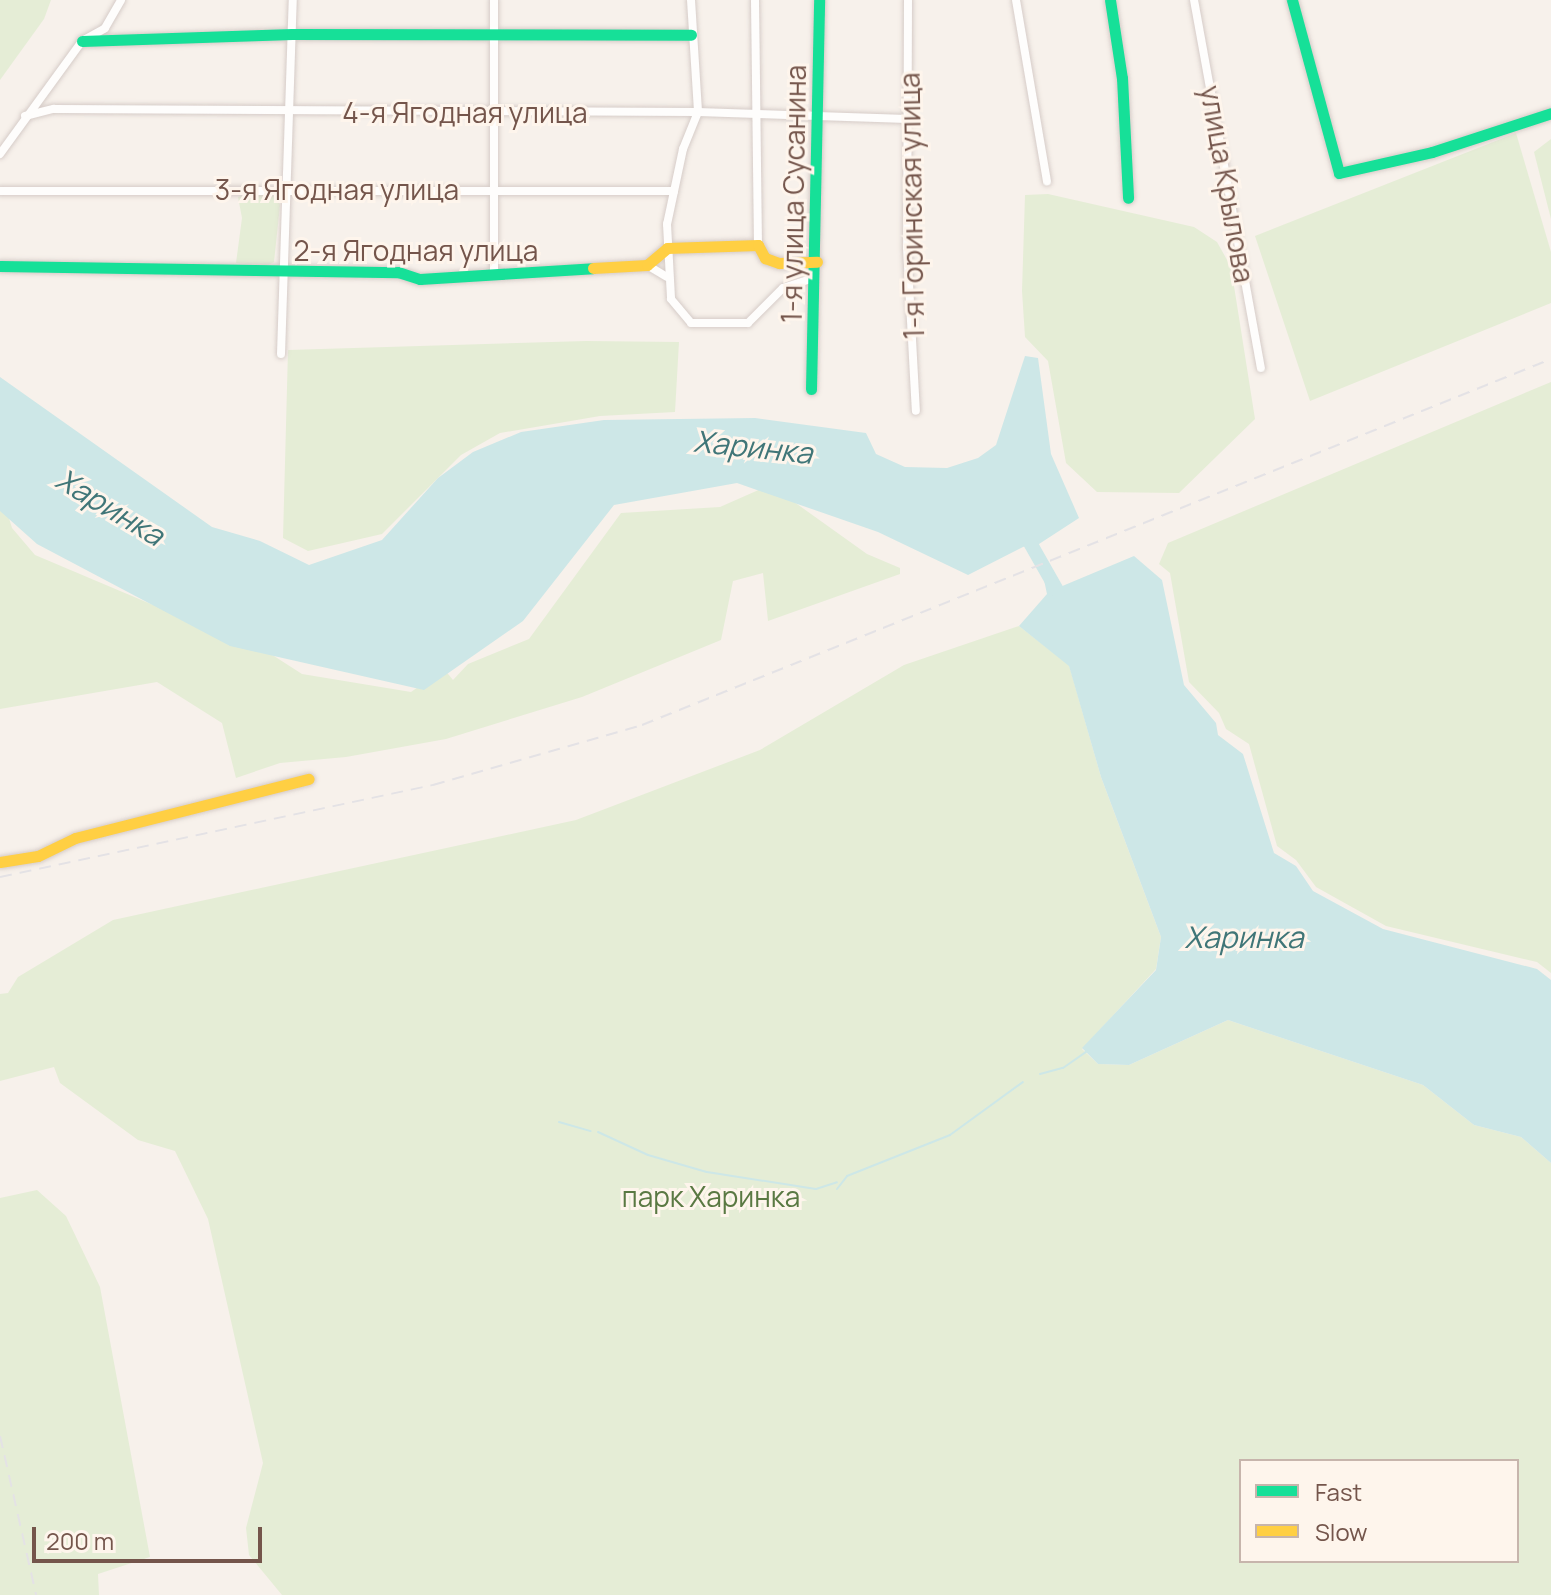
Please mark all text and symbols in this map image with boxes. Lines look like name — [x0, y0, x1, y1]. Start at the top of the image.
street label: 1-я улица Сусанина — [774, 65, 812, 323]
street label: 1-я Горинская улица — [892, 72, 930, 340]
street label: улица Крылова — [1194, 83, 1262, 285]
street label: 4-я Ягодная улица — [342, 95, 588, 129]
street label: 3-я Ягодная улица — [215, 172, 459, 206]
street label: 2-я Ягодная улица — [294, 233, 538, 267]
water label: Харинка — [692, 423, 814, 471]
water label: Харинка — [50, 461, 170, 553]
water label: Харинка — [1185, 919, 1303, 955]
park label: парк Харинка — [622, 1179, 800, 1213]
legend — [1239, 1459, 1519, 1563]
text: Fast — [1315, 1475, 1362, 1508]
scale bar — [36, 1511, 266, 1561]
text: Slow — [1315, 1515, 1368, 1548]
text: 200 m — [46, 1524, 114, 1557]

